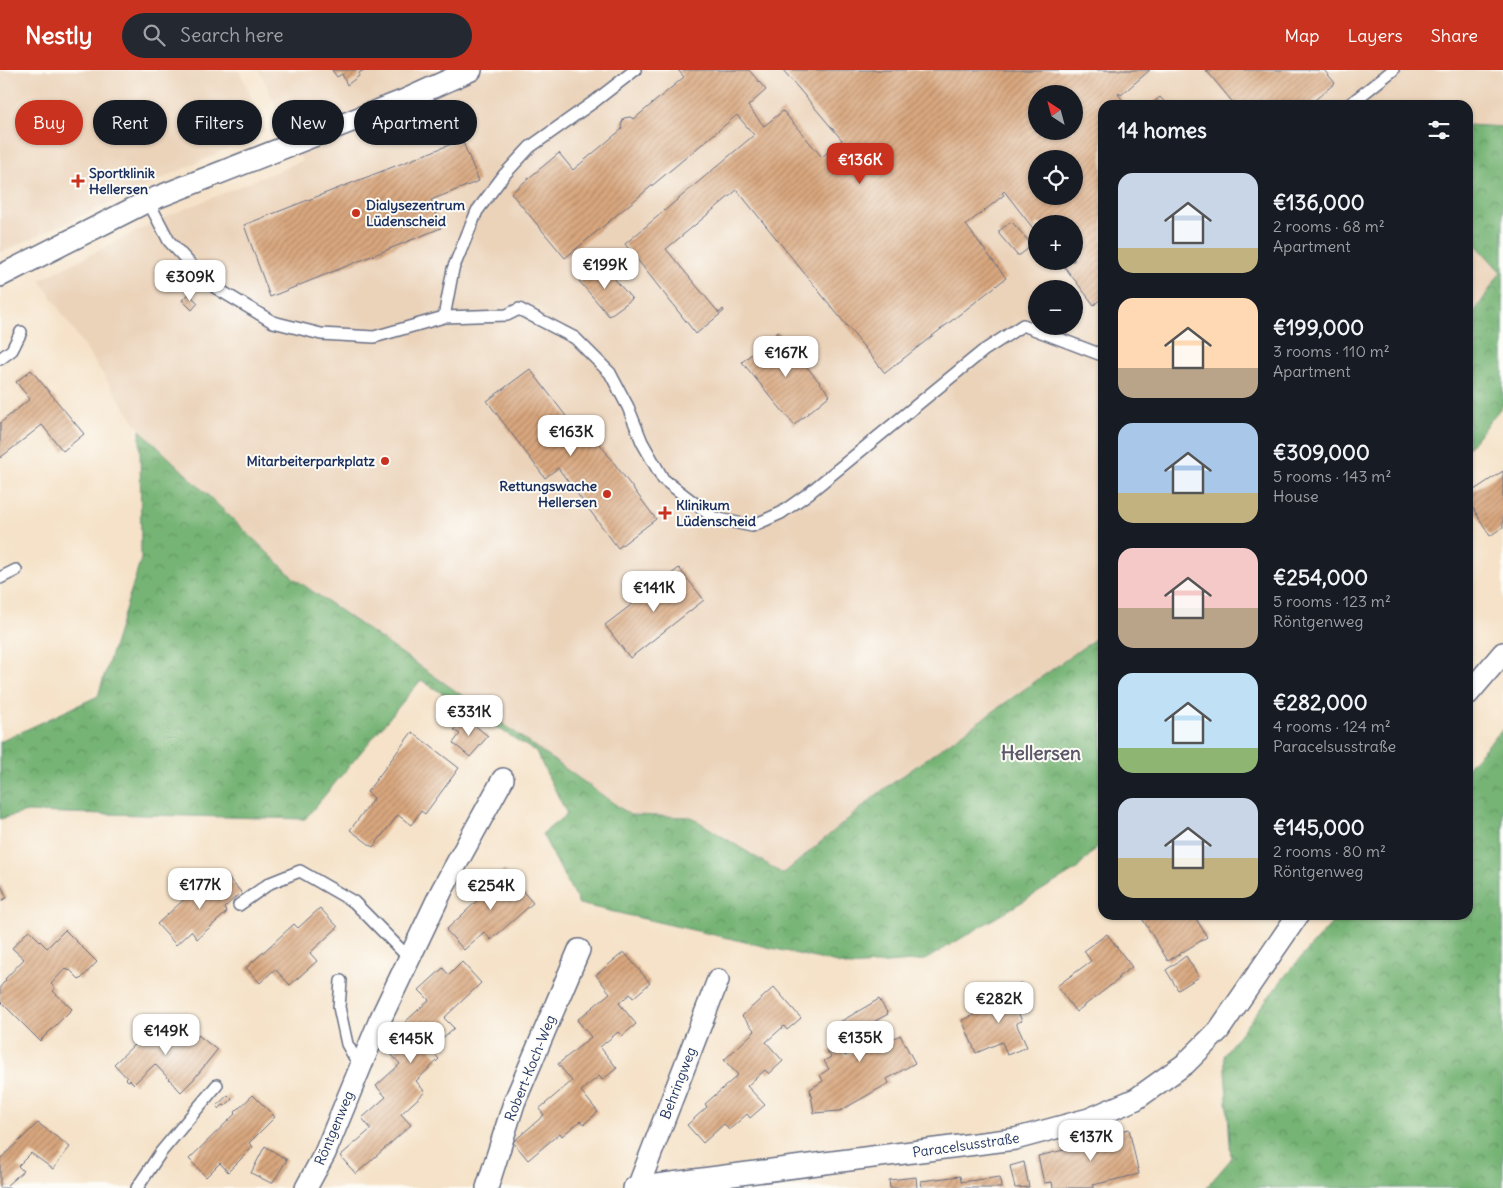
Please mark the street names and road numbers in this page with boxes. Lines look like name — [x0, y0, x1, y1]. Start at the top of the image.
street label: Robert-Koch-Weg — [501, 1012, 559, 1124]
street label: Behringweg — [656, 1044, 700, 1122]
street label: Röntgenweg — [310, 1088, 358, 1168]
street label: Paracelsusstraße — [911, 1129, 1021, 1161]

